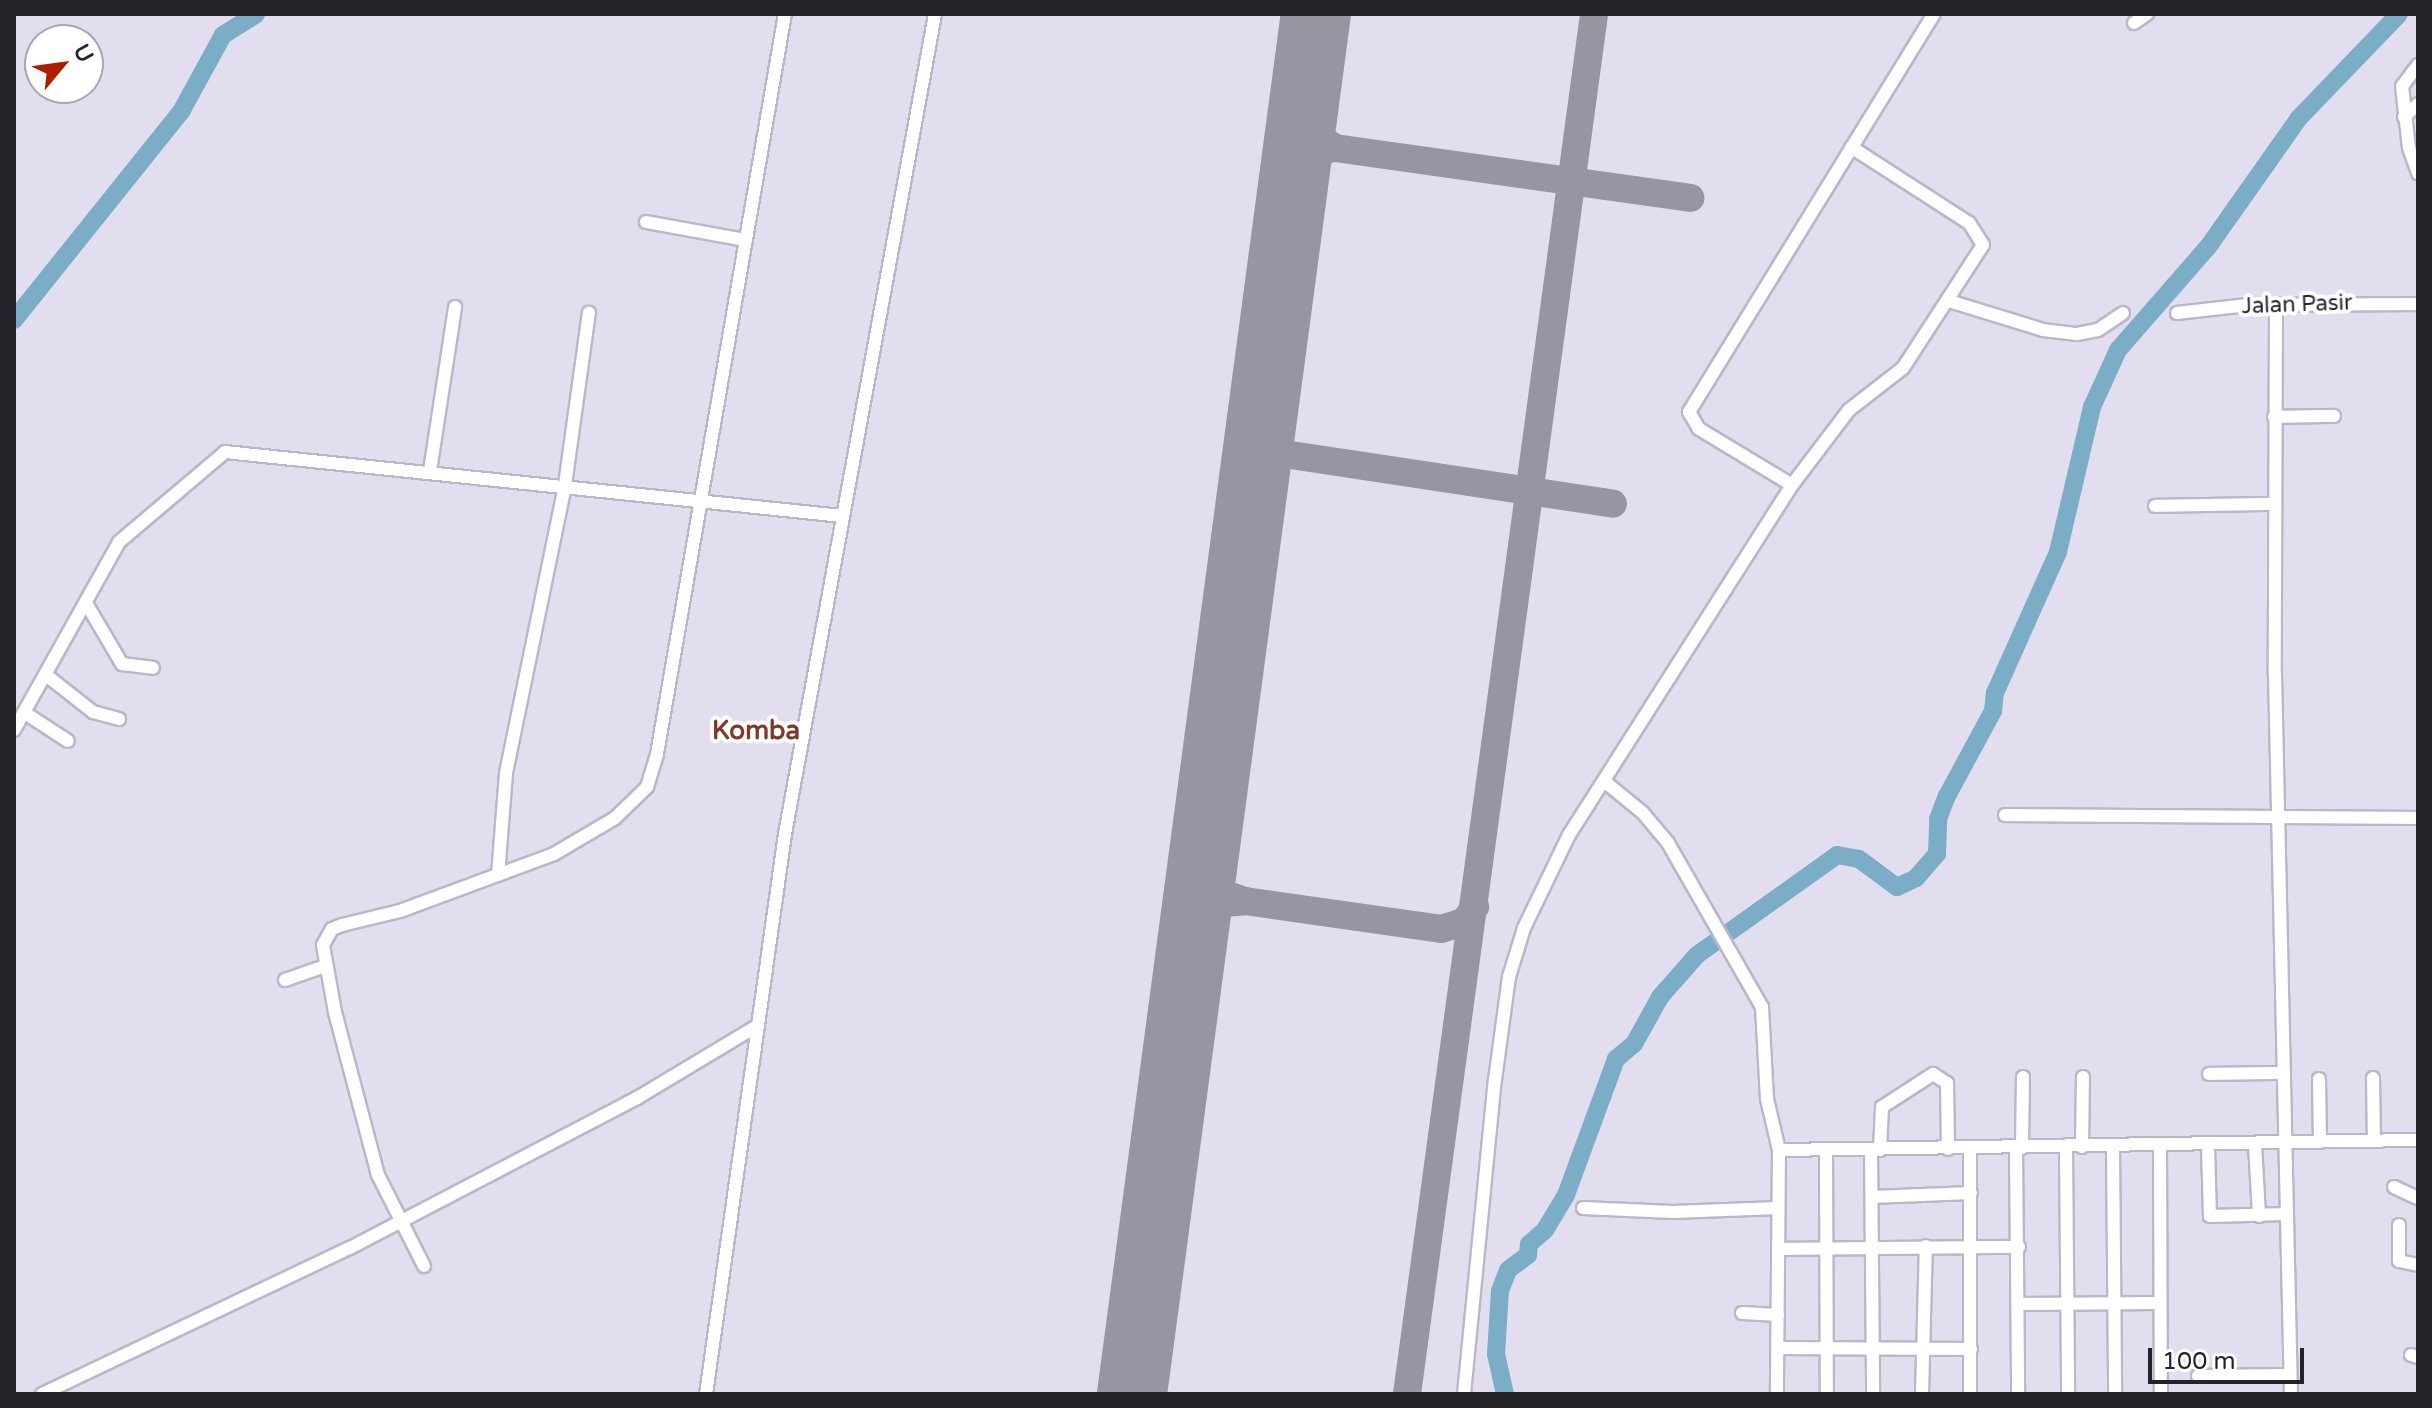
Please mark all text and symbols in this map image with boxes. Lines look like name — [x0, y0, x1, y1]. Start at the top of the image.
north arrow — [24, 24, 104, 104]
text: U — [68, 40, 99, 67]
street label: Jalan Pasir — [2241, 290, 2353, 320]
district label: Komba — [712, 715, 800, 747]
scale bar — [2152, 1332, 2308, 1382]
text: 100 m — [2162, 1347, 2236, 1376]

